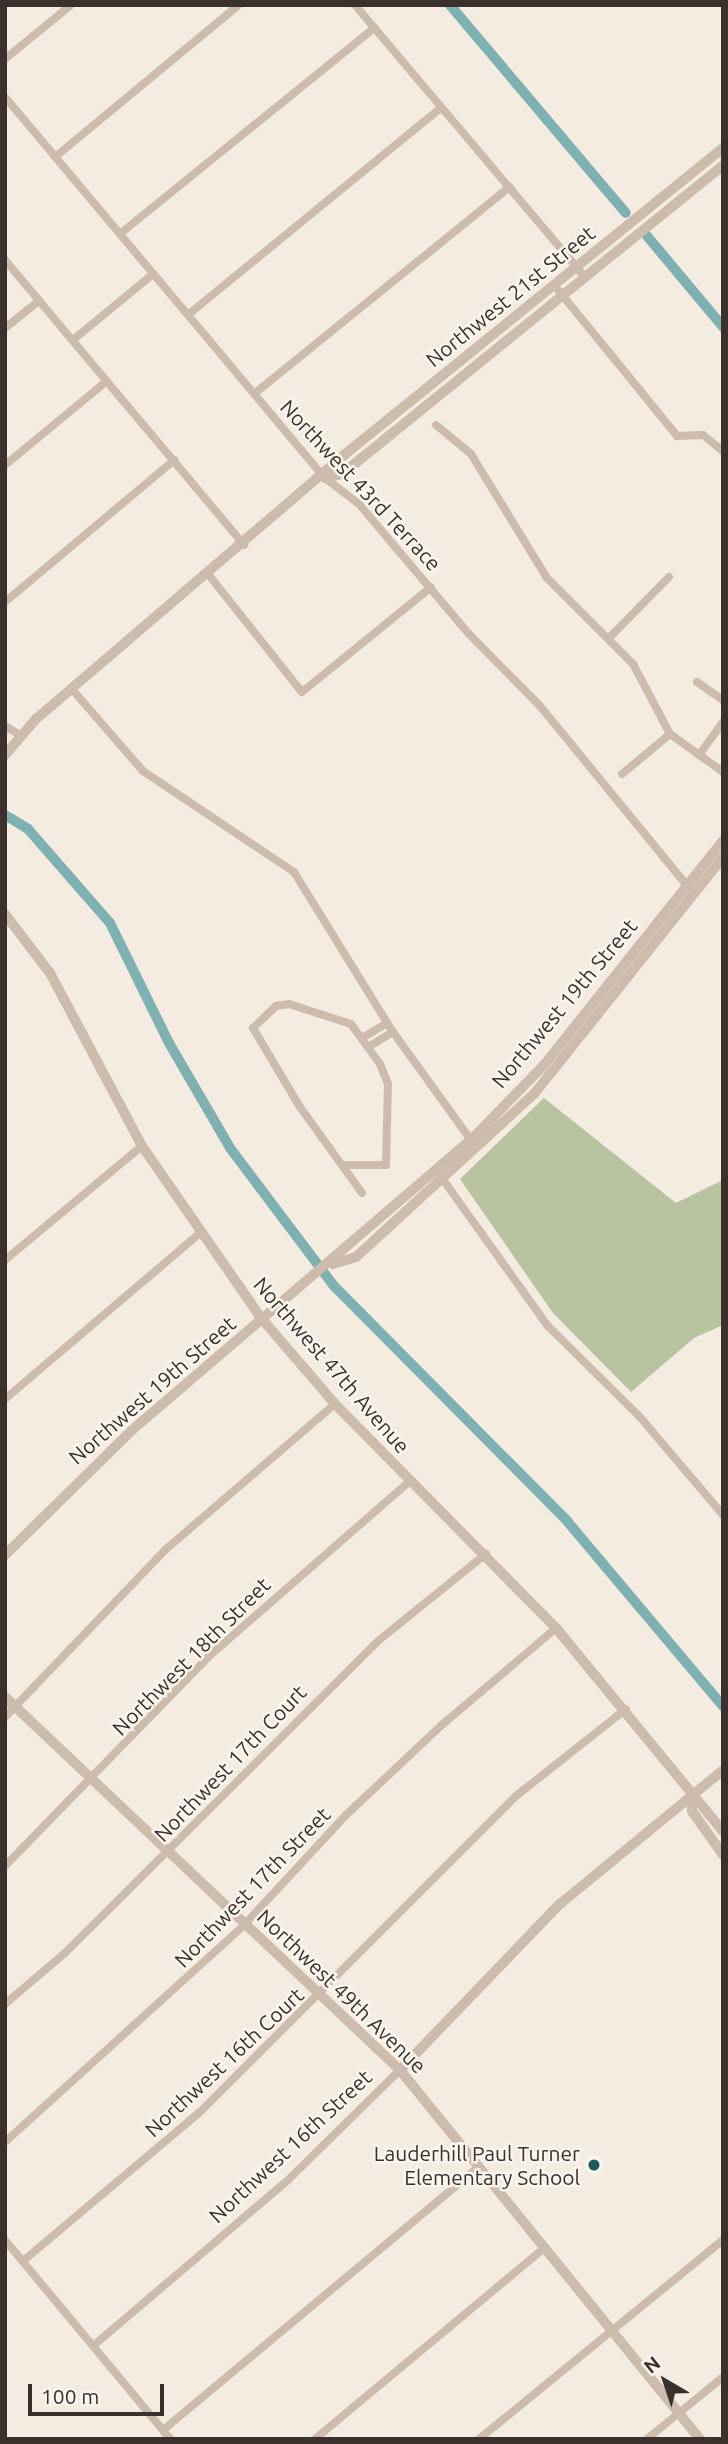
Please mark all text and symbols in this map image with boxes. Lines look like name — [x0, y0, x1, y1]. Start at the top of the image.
street label: Northwest 21st Street — [420, 220, 600, 372]
street label: Northwest 43rd Terrace — [275, 394, 447, 576]
street label: Northwest 19th Street — [486, 913, 642, 1093]
street label: Northwest 47th Avenue — [249, 1272, 415, 1458]
street label: Northwest 19th Street — [63, 1311, 241, 1469]
street label: Northwest 18th Street — [107, 1572, 275, 1740]
street label: Northwest 17th Court — [149, 1680, 311, 1846]
street label: Northwest 17th Street — [169, 1802, 335, 1972]
street label: Northwest 49th Avenue — [252, 1904, 432, 2078]
street label: Northwest 16th Court — [139, 1982, 309, 2142]
street label: Northwest 16th Street — [204, 2064, 376, 2228]
place label: Lauderhill Paul Turner Elementary School — [374, 2140, 580, 2190]
marker: Lauderhill Paul Turner Elementary School — [586, 2157, 602, 2173]
north arrow — [630, 2346, 700, 2416]
text: N — [639, 2352, 664, 2378]
scale bar — [32, 2370, 168, 2414]
text: 100 m — [41, 2384, 99, 2408]

